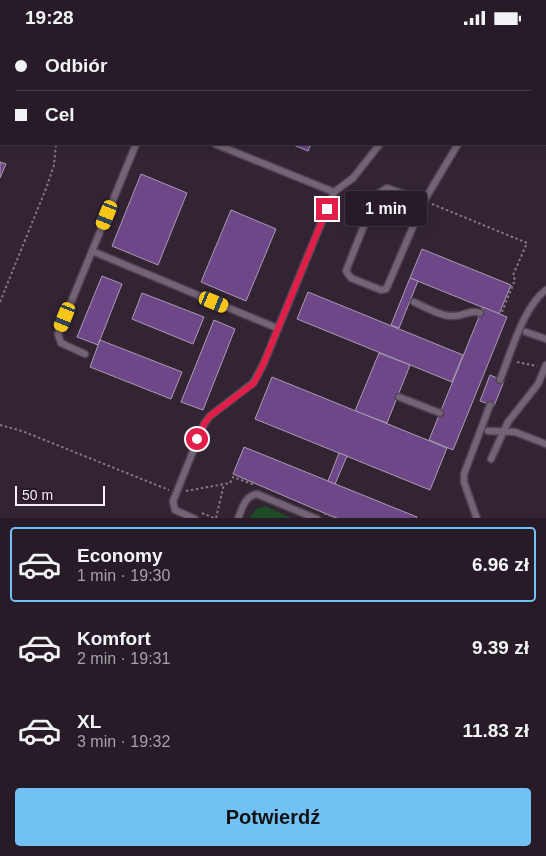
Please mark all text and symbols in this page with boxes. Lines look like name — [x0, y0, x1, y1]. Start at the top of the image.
text: 19:28 — [25, 7, 74, 28]
text: Odbiór — [45, 55, 107, 76]
text: Cel — [45, 104, 75, 125]
callout: 1 min — [344, 191, 427, 227]
car — [94, 198, 119, 232]
route end — [316, 198, 338, 220]
text: 1 min — [365, 200, 407, 217]
car — [197, 289, 230, 315]
car — [52, 300, 77, 334]
route start — [186, 428, 208, 450]
scale bar — [15, 483, 105, 507]
text: 50 m — [22, 487, 53, 503]
icon: car — [17, 542, 62, 587]
text: Economy — [77, 545, 163, 566]
text: 6.96 zł — [472, 554, 529, 575]
text: 1 min · 19:30 — [77, 567, 170, 584]
icon: car — [17, 625, 62, 670]
text: Komfort — [77, 628, 151, 649]
text: 9.39 zł — [472, 637, 529, 658]
text: 2 min · 19:31 — [77, 650, 170, 667]
icon: car — [17, 708, 62, 753]
text: XL — [77, 711, 101, 732]
text: 11.83 zł — [462, 720, 529, 741]
text: 3 min · 19:32 — [77, 733, 170, 750]
button: Potwierdź — [15, 788, 531, 846]

